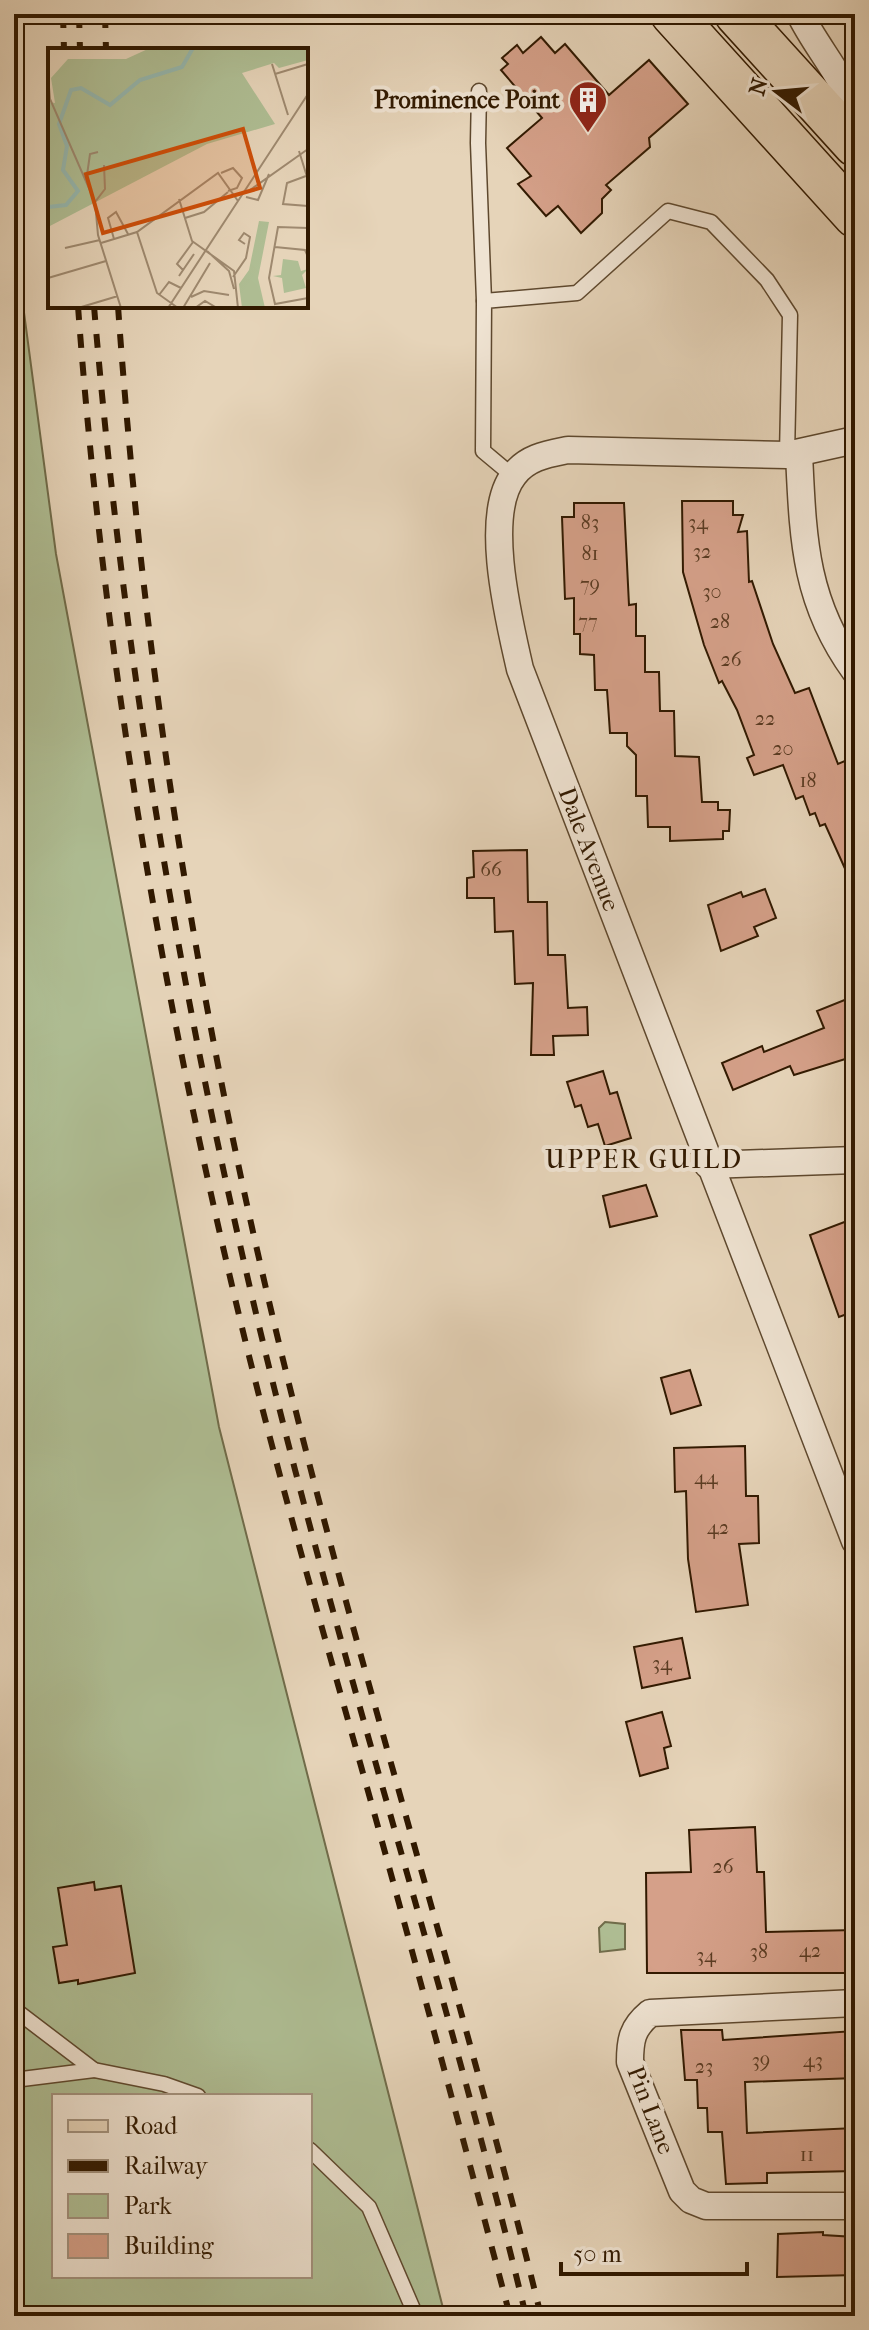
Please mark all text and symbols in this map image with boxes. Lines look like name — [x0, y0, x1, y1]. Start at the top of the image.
inset map — [48, 48, 308, 308]
north arrow — [737, 52, 817, 132]
text: N — [744, 75, 774, 98]
building icon: Prominence Point — [567, 79, 609, 134]
place label: Prominence Point — [374, 86, 560, 114]
house number: 83 — [581, 511, 599, 534]
house number: 34 — [688, 511, 709, 534]
house number: 32 — [693, 540, 711, 563]
house number: 81 — [581, 542, 599, 565]
house number: 79 — [580, 573, 600, 596]
house number: 30 — [702, 580, 722, 603]
house number: 77 — [578, 610, 598, 633]
house number: 28 — [710, 610, 730, 633]
house number: 26 — [720, 648, 742, 671]
house number: 22 — [755, 707, 775, 730]
house number: 20 — [772, 737, 794, 760]
house number: 18 — [799, 769, 817, 792]
street label: Dale Avenue — [553, 783, 625, 915]
house number: 66 — [480, 858, 502, 881]
district label: UPPER GUILD — [545, 1144, 743, 1175]
house number: 44 — [694, 1466, 719, 1489]
house number: 42 — [707, 1516, 729, 1539]
house number: 34 — [652, 1652, 673, 1675]
house number: 26 — [712, 1855, 734, 1878]
house number: 42 — [799, 1939, 821, 1962]
house number: 38 — [750, 1940, 768, 1963]
house number: 34 — [696, 1944, 717, 1967]
house number: 39 — [752, 2049, 770, 2072]
house number: 43 — [803, 2049, 823, 2072]
house number: 23 — [695, 2055, 713, 2078]
street label: Pin Lane — [621, 2062, 681, 2158]
legend — [52, 2094, 312, 2278]
text: Road — [124, 2112, 178, 2140]
house number: 11 — [800, 2143, 814, 2166]
text: Railway — [124, 2152, 209, 2180]
text: Park — [124, 2192, 172, 2220]
scale bar — [561, 2226, 747, 2276]
text: Building — [124, 2232, 215, 2260]
text: 50 m — [573, 2240, 622, 2268]

